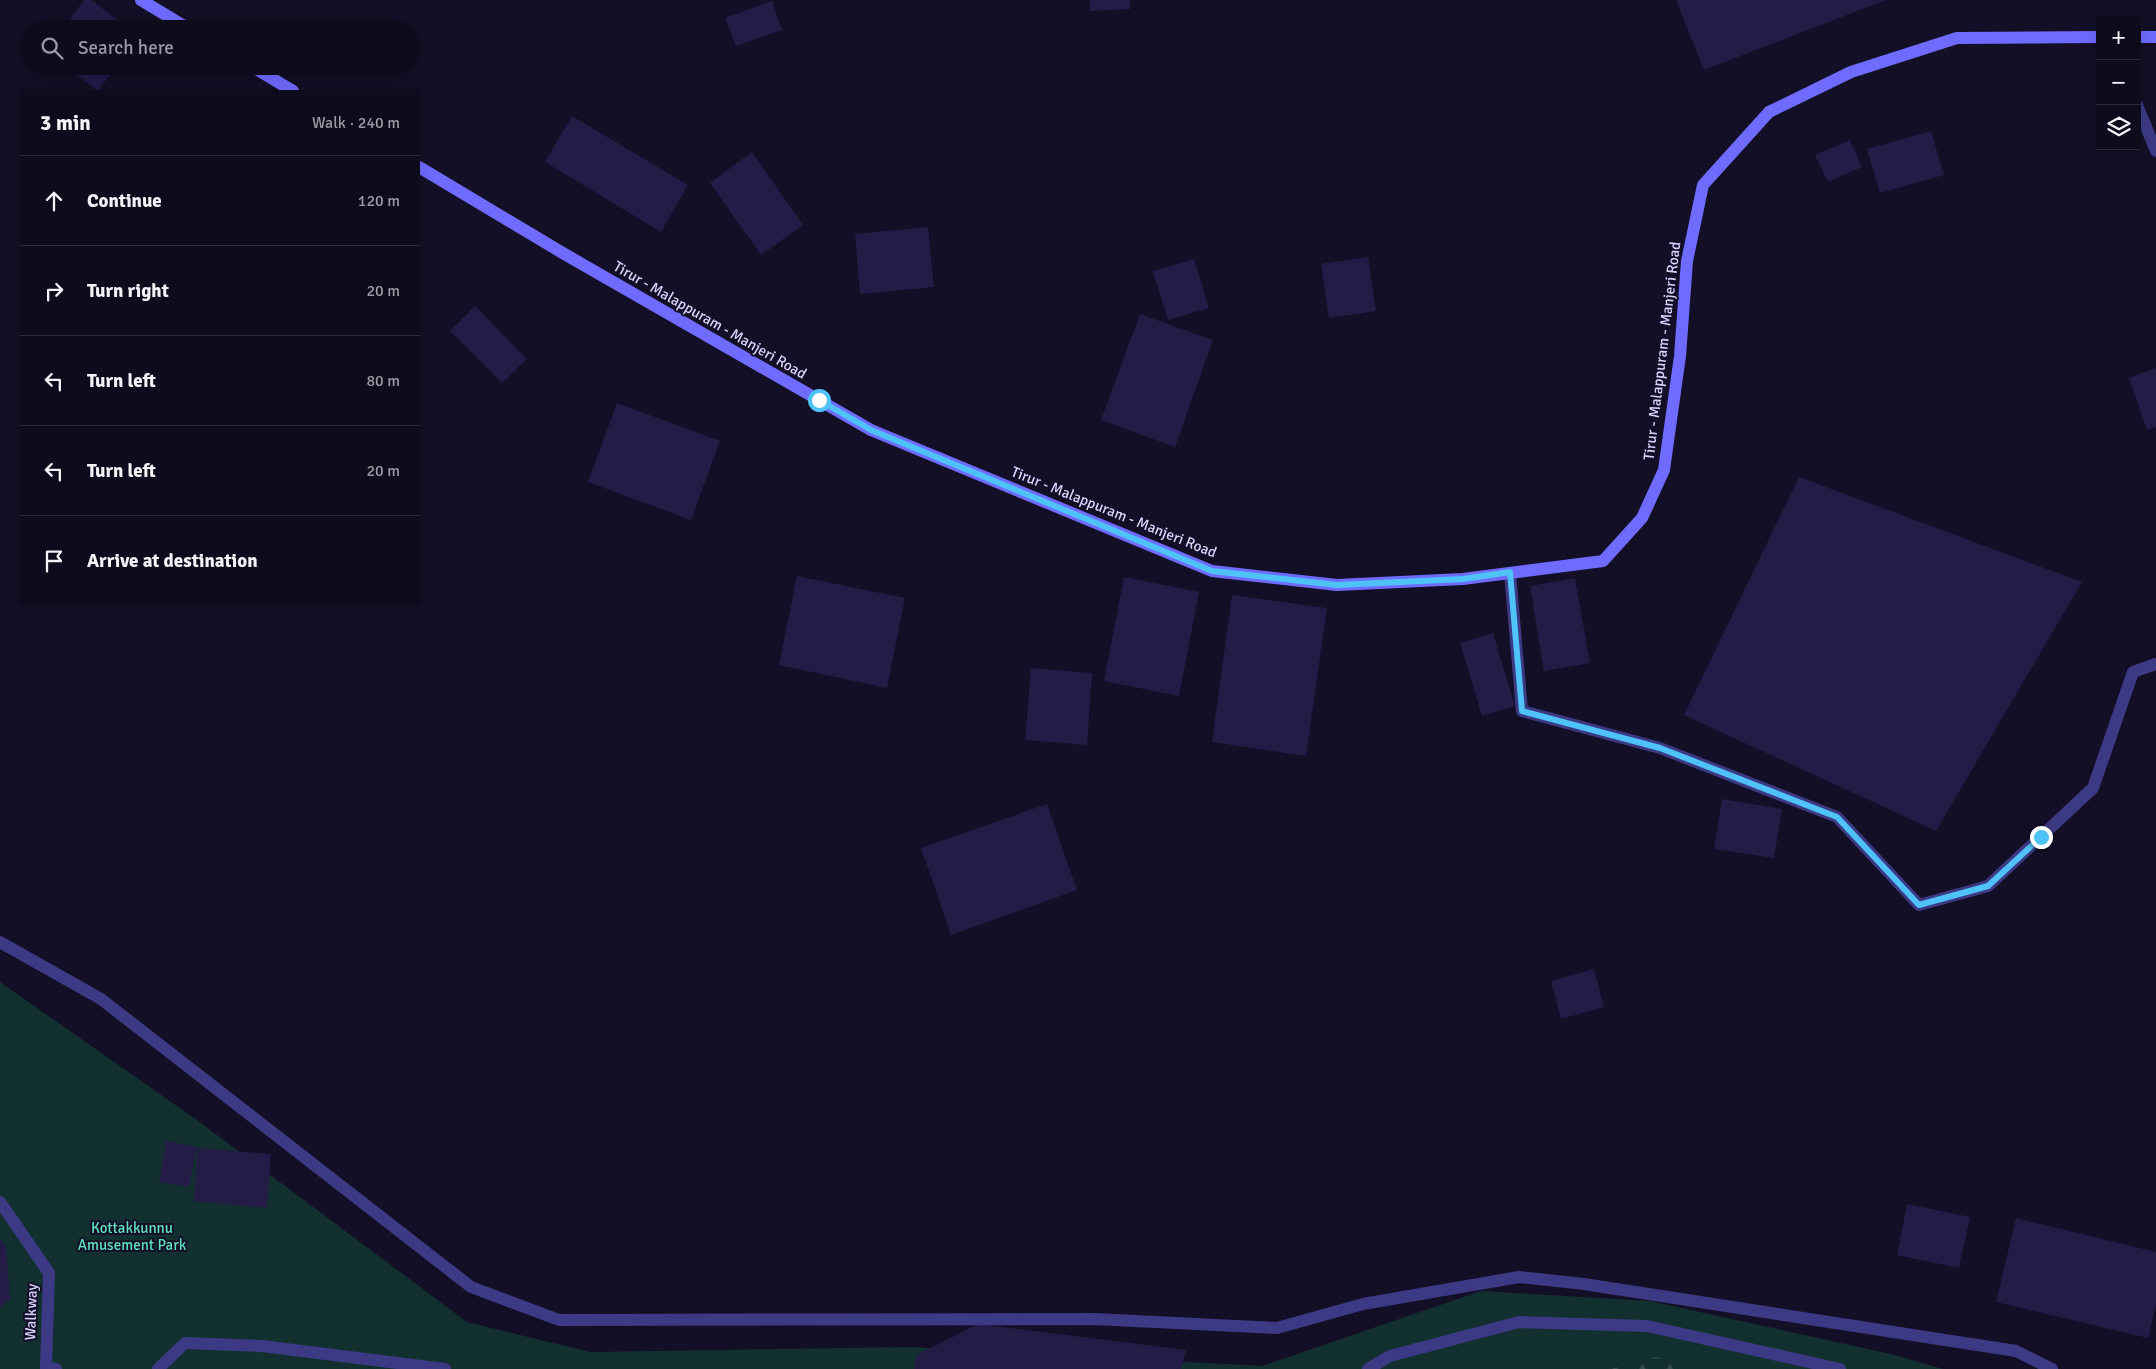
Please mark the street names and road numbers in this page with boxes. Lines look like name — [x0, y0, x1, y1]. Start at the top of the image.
street label: Tirur - Malappuram - Manjeri Road — [1640, 241, 1684, 461]
street label: Tirur - Malappuram - Manjeri Road — [610, 257, 810, 383]
street label: Tirur - Malappuram - Manjeri Road — [1009, 462, 1219, 562]
street label: Walkway — [21, 1283, 41, 1341]

